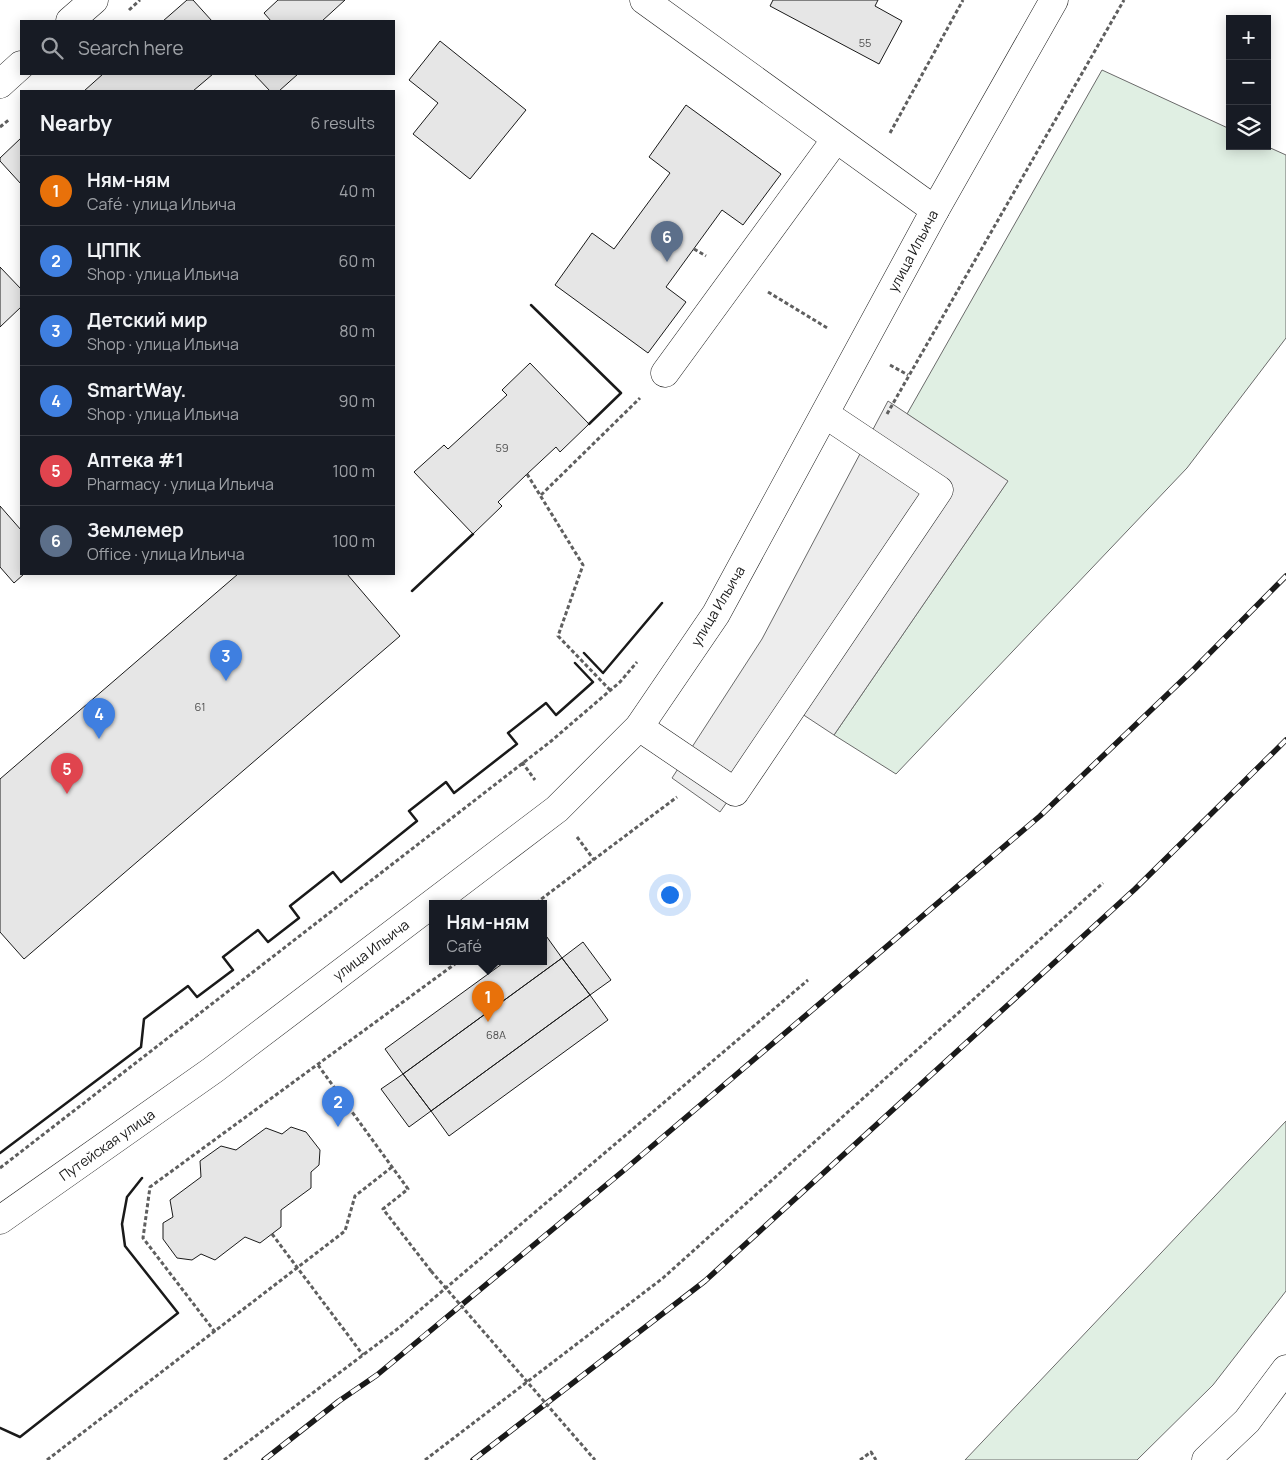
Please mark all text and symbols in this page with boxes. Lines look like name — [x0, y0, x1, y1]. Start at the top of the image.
map controls — [1226, 15, 1271, 150]
button: + — [1226, 15, 1271, 60]
search box — [20, 20, 395, 75]
icon: search — [38, 34, 66, 62]
text: Search here — [78, 35, 184, 61]
house number: 55 — [859, 35, 871, 50]
button: − — [1226, 60, 1271, 105]
button: layers — [1226, 105, 1271, 150]
text: Nearby — [40, 109, 112, 137]
text: 6 results — [310, 112, 375, 134]
text: Ням-ням — [87, 167, 170, 193]
text: 1 — [52, 180, 60, 202]
text: 40 m — [339, 180, 375, 202]
text: Café · улица Ильича — [87, 193, 236, 215]
street label: улица Ильича — [883, 206, 942, 295]
pin: 6 — [651, 221, 683, 262]
text: ЦППК — [87, 237, 141, 263]
text: 2 — [51, 250, 61, 272]
text: 60 m — [339, 250, 375, 272]
text: Shop · улица Ильича — [87, 263, 239, 285]
text: Детский мир — [87, 307, 207, 333]
text: 3 — [51, 320, 61, 342]
text: 80 m — [339, 320, 375, 342]
text: Shop · улица Ильича — [87, 333, 239, 355]
text: SmartWay. — [87, 377, 186, 403]
text: 4 — [51, 390, 61, 412]
text: 90 m — [339, 390, 375, 412]
text: Shop · улица Ильича — [87, 403, 239, 425]
house number: 59 — [495, 440, 509, 455]
text: Аптека #1 — [87, 447, 184, 473]
text: 5 — [51, 460, 61, 482]
text: 100 m — [332, 460, 375, 482]
text: Pharmacy · улица Ильича — [87, 473, 274, 495]
text: Землемер — [87, 517, 184, 543]
text: 6 — [51, 530, 61, 552]
text: 100 m — [332, 530, 375, 552]
text: Office · улица Ильича — [87, 543, 245, 565]
street label: улица Ильича — [686, 562, 749, 649]
pin: 3 — [210, 640, 242, 681]
pin: 4 — [83, 698, 115, 739]
house number: 61 — [195, 699, 205, 714]
pin: 5 — [51, 753, 83, 794]
your location — [657, 882, 683, 908]
popup — [429, 900, 547, 965]
text: Ням-ням — [446, 909, 530, 935]
street label: улица Ильича — [329, 915, 413, 984]
text: Café — [446, 935, 482, 957]
pin: 1 — [472, 981, 504, 1022]
house number: 68А — [486, 1027, 506, 1042]
pin: 2 — [322, 1086, 354, 1127]
street label: Путейская улица — [55, 1104, 158, 1185]

